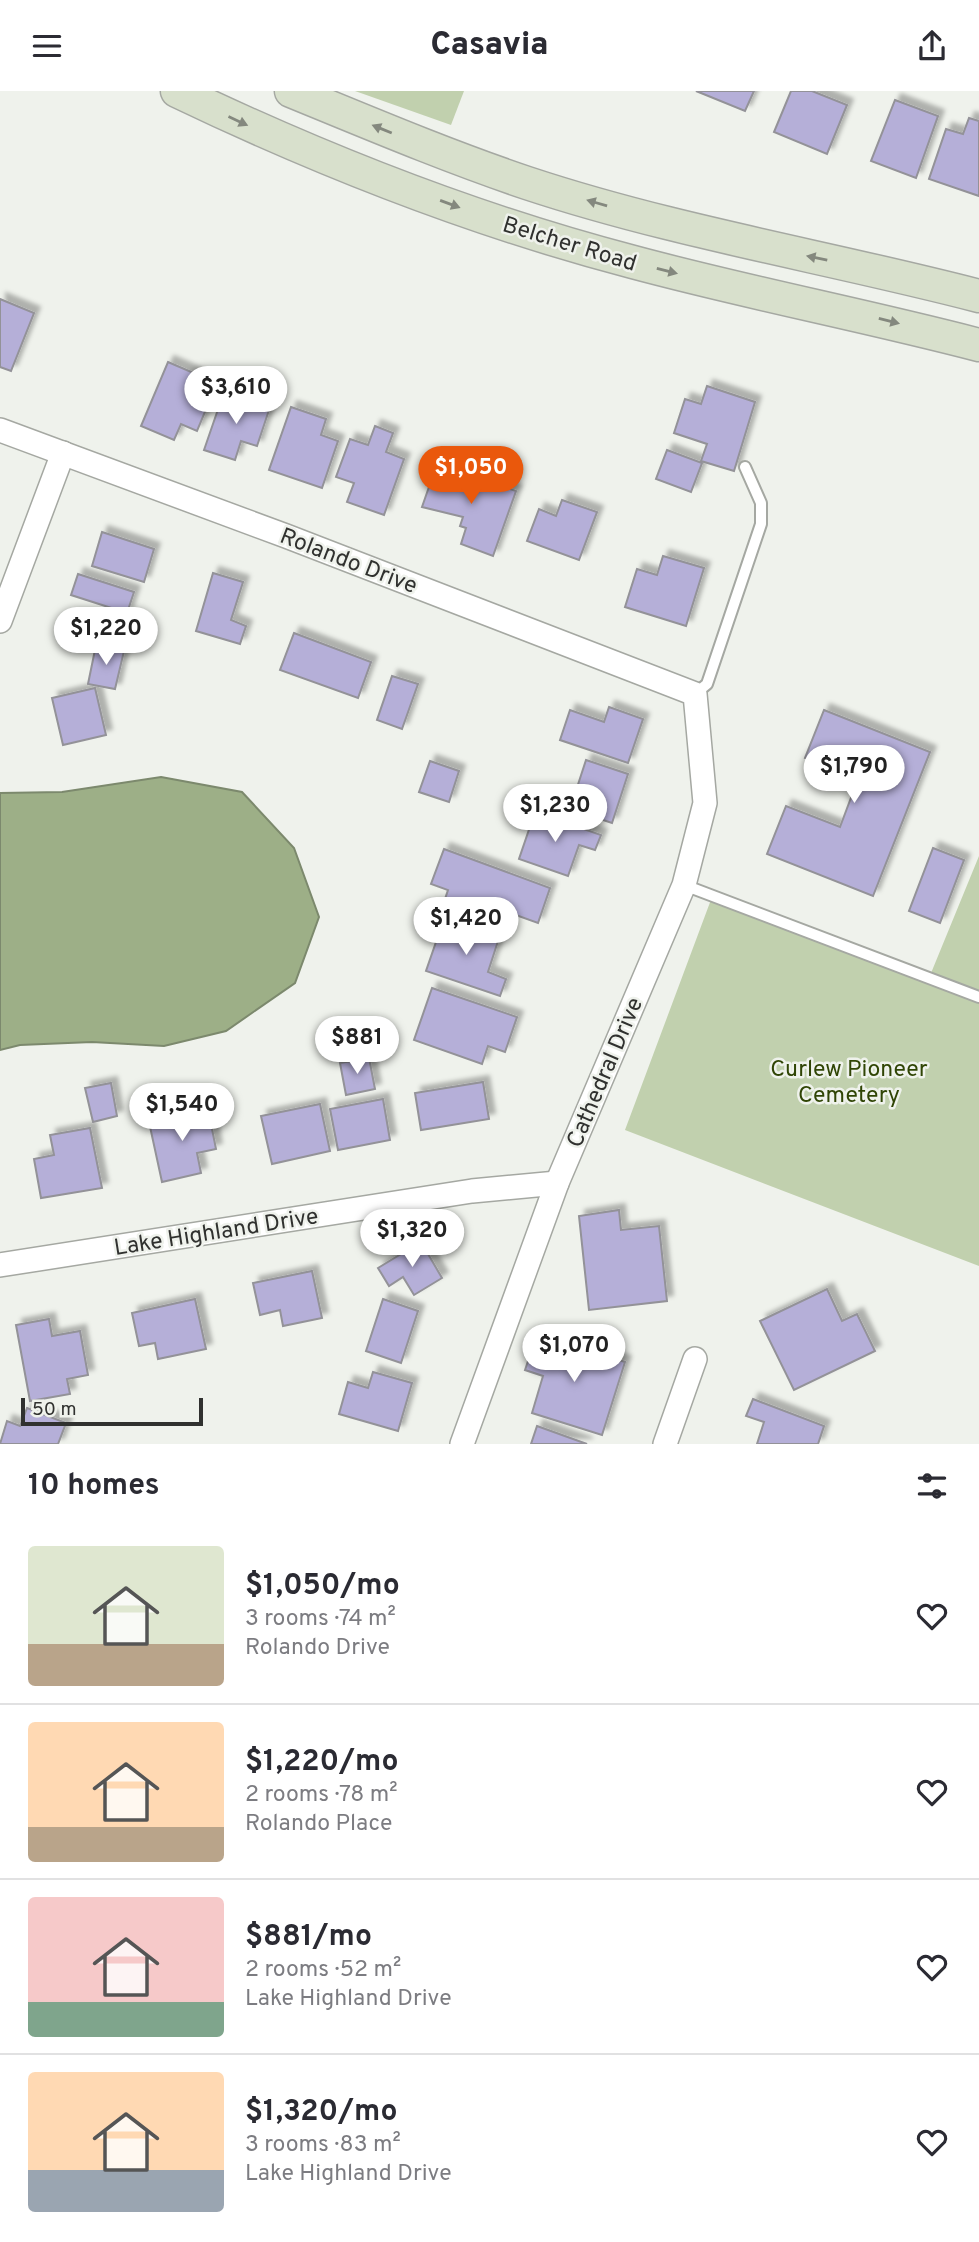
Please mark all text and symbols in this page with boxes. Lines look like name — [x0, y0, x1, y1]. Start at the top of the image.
text: Casavia — [431, 26, 548, 66]
icon: menu — [28, 27, 66, 65]
icon: share — [913, 27, 951, 65]
one-way arrow — [228, 115, 248, 126]
one-way arrow — [371, 123, 392, 134]
one-way arrow — [586, 197, 607, 207]
one-way arrow — [439, 199, 460, 210]
street label: Belcher Road — [499, 211, 640, 280]
one-way arrow — [806, 252, 828, 263]
one-way arrow — [656, 266, 678, 277]
one-way arrow — [878, 316, 900, 327]
pin: $3,610 — [179, 367, 293, 426]
text: $3,610 — [200, 374, 272, 403]
pin: $1,050 — [414, 447, 528, 506]
text: $1,050 — [434, 454, 508, 483]
street label: Rolando Drive — [275, 523, 421, 602]
pin: $1,220 — [49, 607, 163, 667]
text: $1,220 — [70, 615, 142, 644]
pin: $1,790 — [797, 745, 911, 805]
text: $1,790 — [820, 753, 888, 782]
pin: $1,230 — [498, 785, 612, 844]
text: $1,230 — [519, 792, 591, 821]
pin: $1,420 — [409, 897, 523, 957]
text: $1,420 — [429, 905, 503, 934]
street label: Cathedral Drive — [562, 993, 651, 1152]
pin: $881 — [316, 1017, 398, 1076]
text: $881 — [331, 1024, 383, 1053]
park label: Curlew Pioneer Cemetery — [770, 1056, 928, 1111]
pin: $1,540 — [125, 1083, 239, 1143]
text: $1,540 — [145, 1091, 219, 1120]
street label: Lake Highland Drive — [112, 1203, 321, 1264]
pin: $1,320 — [355, 1209, 469, 1269]
text: $1,320 — [376, 1217, 448, 1246]
pin: $1,070 — [517, 1325, 631, 1384]
text: $1,070 — [538, 1332, 610, 1361]
scale bar — [21, 1395, 203, 1427]
text: 50 m — [32, 1398, 77, 1422]
icon: filters — [913, 1467, 951, 1505]
text: 10 homes — [28, 1468, 159, 1505]
text: $1,050/mo — [245, 1568, 400, 1605]
icon: home — [84, 1574, 168, 1658]
icon: heart — [913, 1597, 951, 1635]
text: 3 rooms · 74 m² — [245, 1605, 396, 1634]
text: Rolando Drive — [245, 1634, 390, 1663]
text: $1,220/mo — [245, 1744, 398, 1781]
icon: home — [84, 1750, 168, 1834]
icon: heart — [913, 1773, 951, 1811]
text: 2 rooms · 78 m² — [245, 1781, 398, 1810]
text: Rolando Place — [245, 1810, 392, 1839]
text: $881/mo — [245, 1919, 372, 1956]
icon: home — [84, 1925, 168, 2009]
icon: heart — [913, 1948, 951, 1986]
text: 2 rooms · 52 m² — [245, 1956, 401, 1985]
text: Lake Highland Drive — [245, 1985, 452, 2014]
text: $1,320/mo — [245, 2094, 398, 2131]
icon: home — [84, 2100, 168, 2184]
icon: heart — [913, 2123, 951, 2161]
text: 3 rooms · 83 m² — [245, 2131, 401, 2160]
text: Lake Highland Drive — [245, 2160, 452, 2189]

